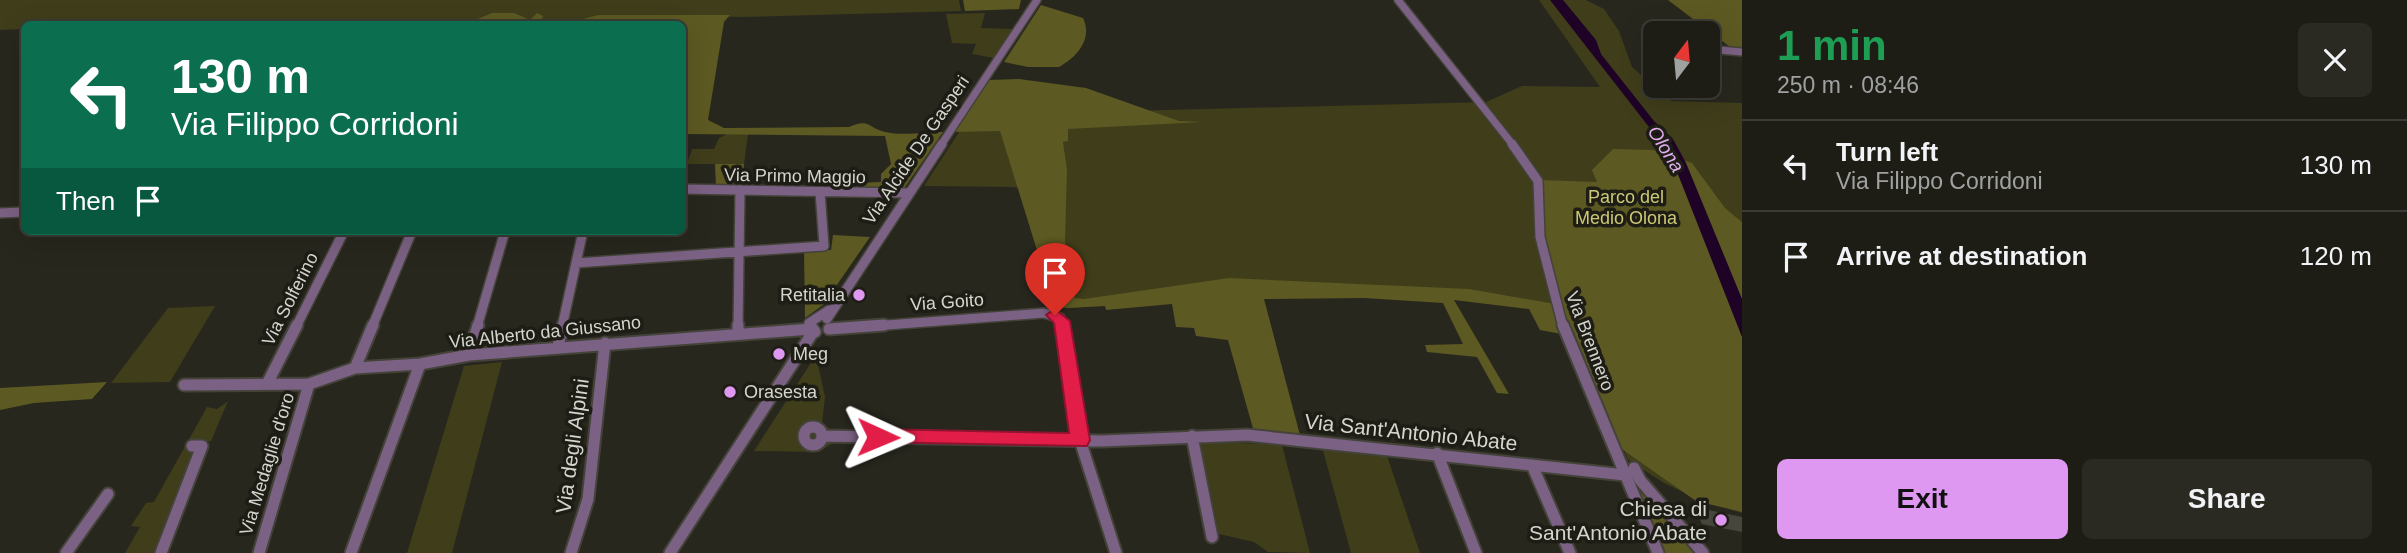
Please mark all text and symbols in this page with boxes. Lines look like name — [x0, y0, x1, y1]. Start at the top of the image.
north arrow — [1643, 21, 1720, 98]
map controls — [1643, 21, 1720, 98]
text: 1 min — [1777, 22, 1887, 69]
button: close — [2298, 23, 2372, 97]
icon: left — [56, 49, 147, 140]
text: 130 m — [171, 49, 310, 103]
street label: Via Alcide De Gasperi — [859, 72, 973, 228]
text: 250 m · 08:46 — [1777, 72, 1919, 98]
text: Via Filippo Corridoni — [171, 106, 459, 142]
water label: Olona — [1644, 122, 1688, 176]
text: Turn left — [1836, 137, 1938, 167]
icon: left — [1777, 147, 1815, 185]
text: 130 m — [2300, 150, 2372, 180]
street label: Via Primo Maggio — [724, 165, 866, 187]
text: Via Filippo Corridoni — [1836, 168, 2043, 194]
icon: arrive — [129, 182, 167, 220]
text: Then — [56, 186, 115, 216]
park label: Parco del Medio Olona — [1575, 187, 1678, 228]
icon: arrive — [1777, 238, 1815, 276]
text: Arrive at destination — [1836, 241, 2087, 271]
text: 120 m — [2300, 241, 2372, 271]
pin — [1025, 243, 1085, 315]
street label: Via Solferino — [258, 249, 322, 349]
icon: arrive — [1036, 254, 1074, 292]
place label: Retitalia — [780, 285, 846, 305]
marker: Retitalia — [851, 287, 867, 303]
street label: Via Goito — [910, 289, 984, 315]
street label: Via Brennero — [1562, 289, 1618, 393]
street label: Via Alberto da Giussano — [448, 312, 642, 352]
place label: Meg — [793, 344, 828, 364]
marker: Meg — [771, 346, 787, 362]
street label: Via degli Alpini — [551, 377, 593, 515]
place label: Orasesta — [744, 382, 818, 402]
marker: Orasesta — [722, 384, 738, 400]
street label: Via Medaglie d'oro — [236, 390, 298, 538]
position arrow — [841, 400, 915, 474]
street label: Via Sant'Antonio Abate — [1303, 409, 1519, 455]
button: Exit — [1777, 459, 2068, 539]
button: Share — [2082, 459, 2372, 539]
place label: Chiesa di Sant'Antonio Abate — [1529, 497, 1707, 544]
marker: Chiesa di Sant'Antonio Abate — [1713, 512, 1729, 528]

